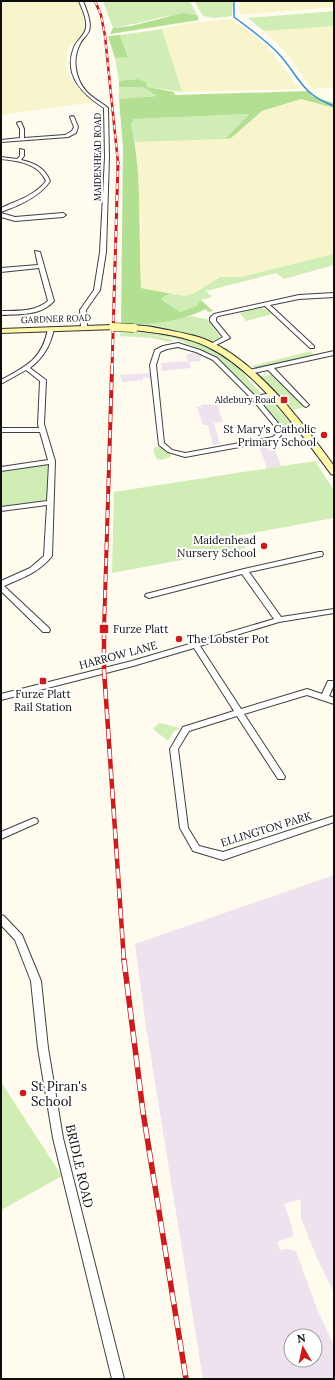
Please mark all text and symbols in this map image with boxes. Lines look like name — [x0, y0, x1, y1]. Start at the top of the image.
street label: MAIDENHEAD ROAD — [92, 113, 103, 201]
street label: GARDNER ROAD — [21, 312, 92, 325]
place label: Aldebury Road — [214, 394, 277, 405]
marker: Aldebury Road — [279, 395, 289, 405]
place label: St Mary's Catholic Primary School — [223, 422, 316, 449]
marker: St Mary's Catholic Primary School — [319, 430, 329, 440]
place label: Maidenhead Nursery School — [177, 533, 256, 560]
marker: Maidenhead Nursery School — [259, 541, 269, 551]
place label: Furze Platt — [113, 622, 169, 636]
marker: Furze Platt — [98, 623, 110, 635]
place label: The Lobster Pot — [187, 632, 270, 646]
marker: The Lobster Pot — [174, 634, 184, 644]
street label: HARROW LANE — [77, 638, 159, 672]
marker: Furze Platt Rail Station — [38, 676, 48, 686]
place label: Furze Platt Rail Station — [14, 687, 72, 714]
street label: ELLINGTON PARK — [219, 808, 314, 849]
place label: St Piran's School — [31, 1078, 87, 1110]
marker: St Piran's School — [18, 1088, 28, 1098]
street label: BRIDLE ROAD — [62, 1123, 97, 1210]
north arrow — [283, 1328, 323, 1368]
text: N — [296, 1330, 307, 1346]

